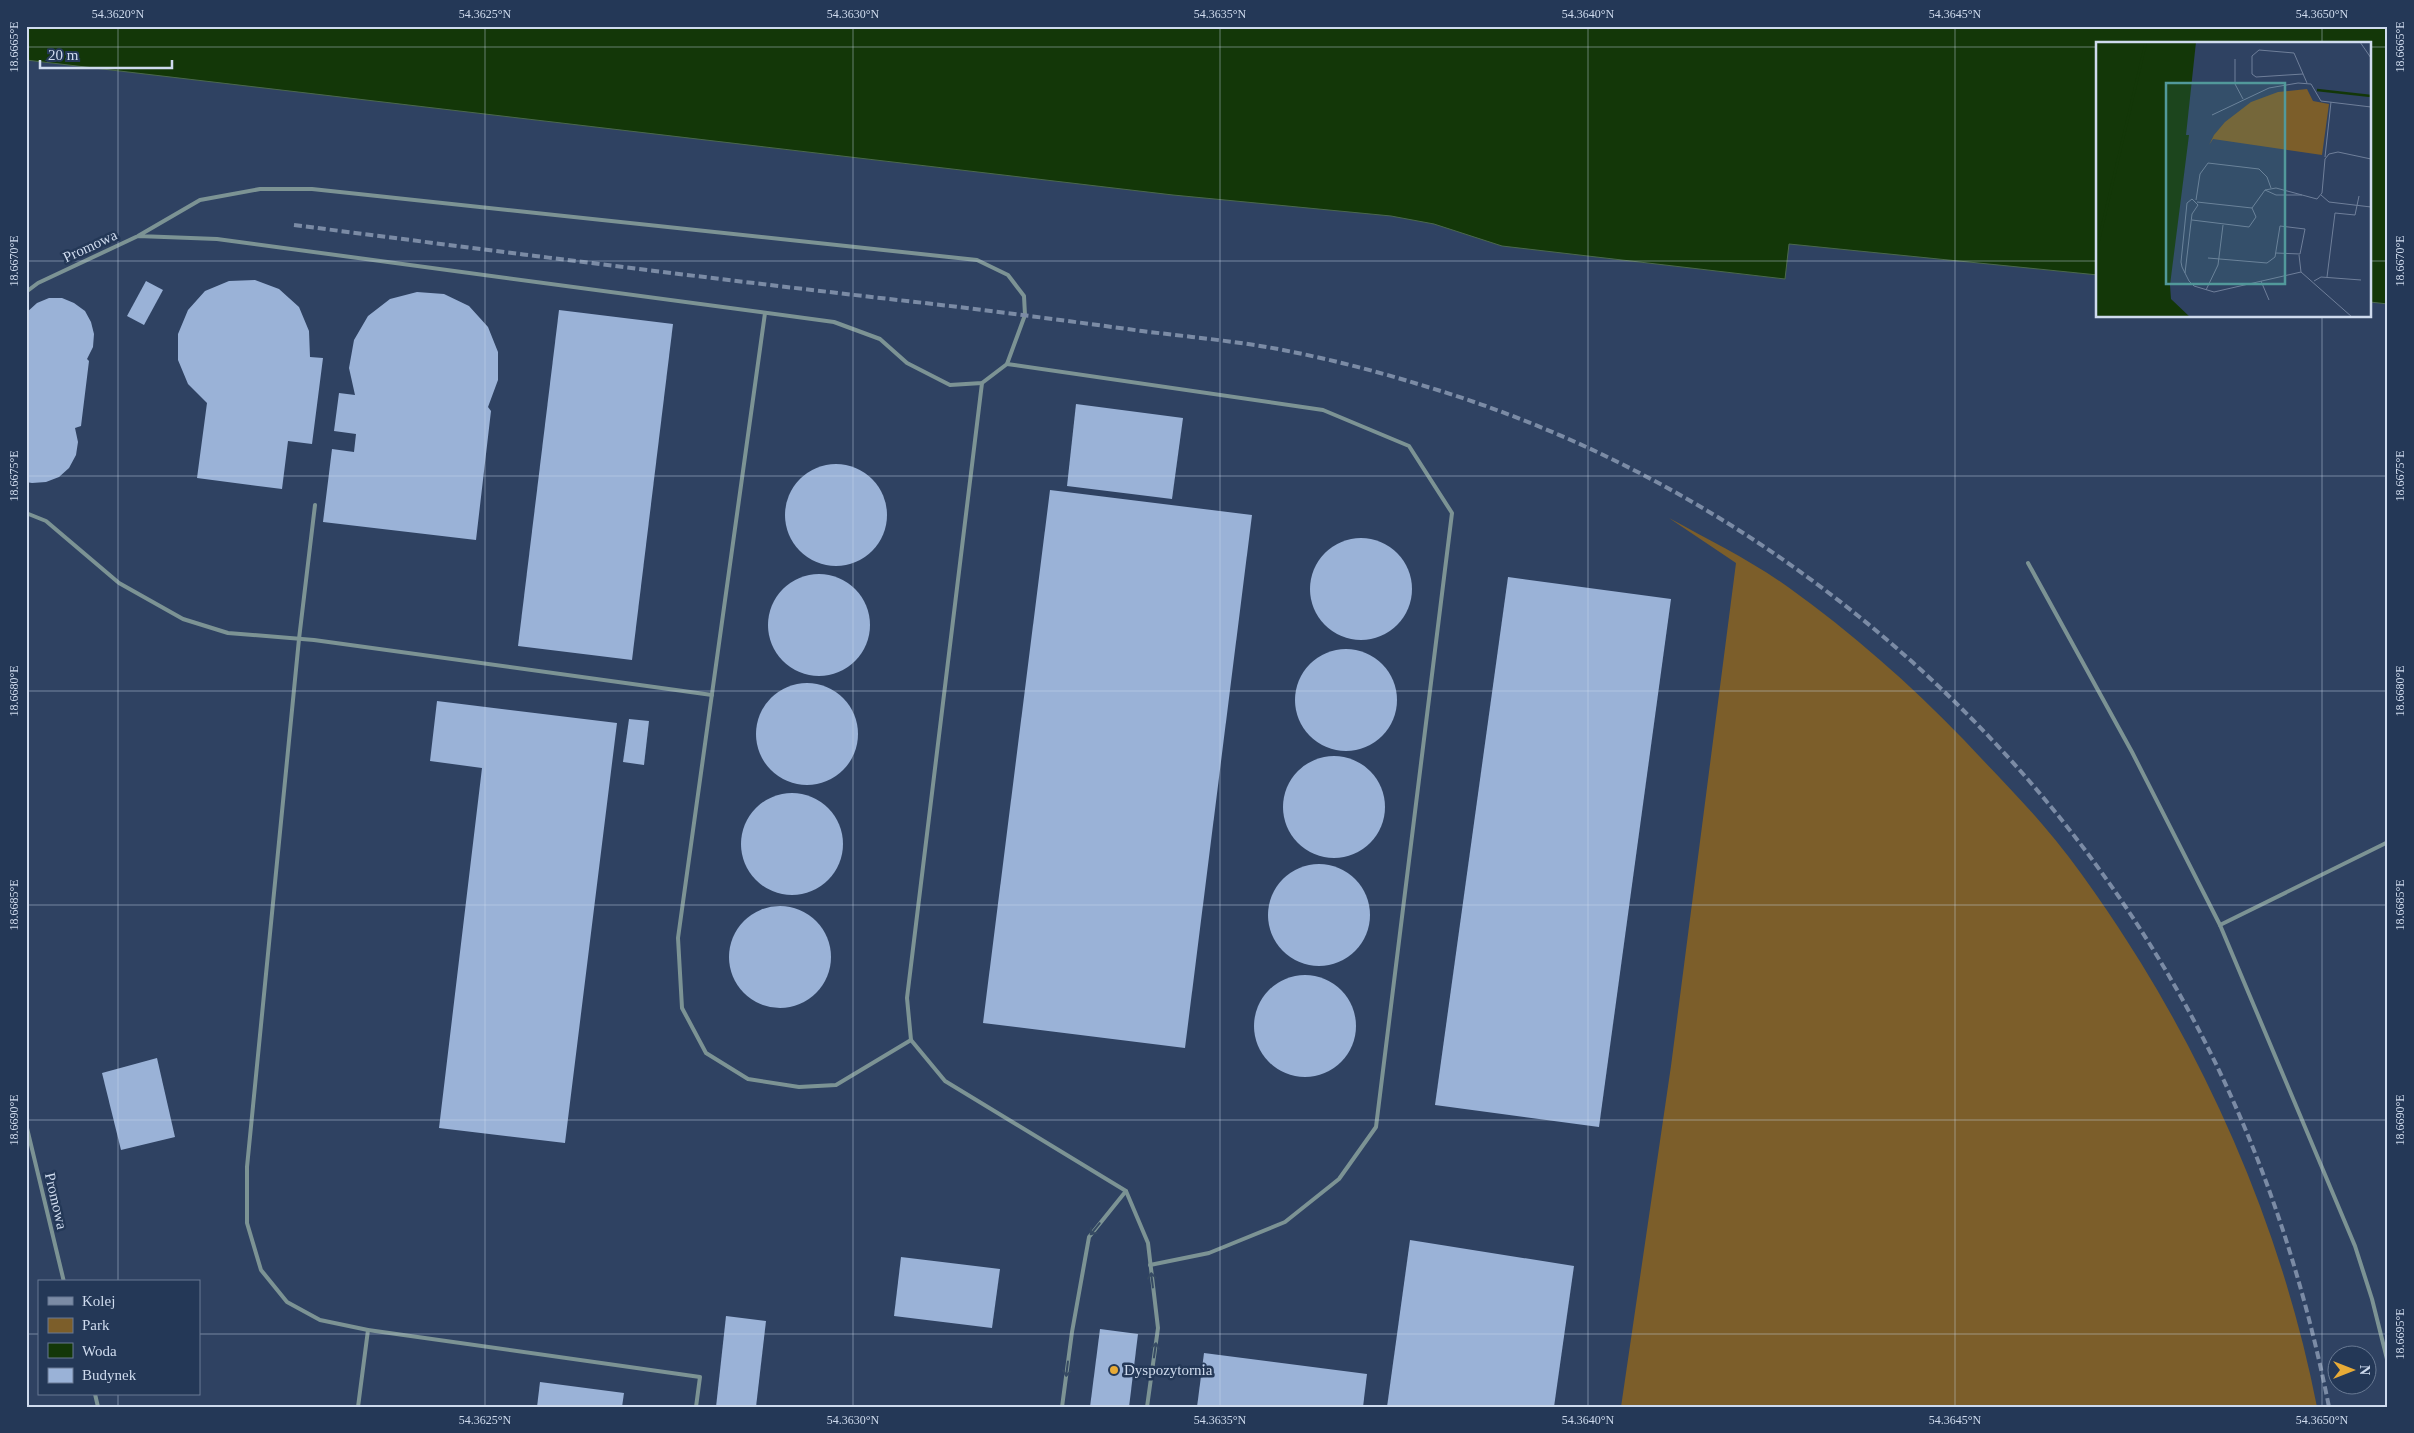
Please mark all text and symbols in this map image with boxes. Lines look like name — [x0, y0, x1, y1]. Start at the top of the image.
text: 54.3620°N — [92, 7, 145, 21]
text: 54.3625°N — [459, 7, 512, 21]
text: 54.3630°N — [827, 7, 880, 21]
text: 54.3635°N — [1194, 7, 1247, 21]
text: 54.3640°N — [1562, 7, 1615, 21]
text: 54.3645°N — [1929, 7, 1982, 21]
text: 54.3650°N — [2296, 7, 2349, 21]
text: 18.6665°E — [7, 21, 21, 73]
text: 18.6665°E — [2393, 21, 2407, 73]
scale bar — [40, 38, 172, 70]
inset map — [2096, 42, 2372, 318]
text: 20 m — [48, 47, 79, 63]
street label: Promowa — [61, 226, 120, 265]
text: 18.6670°E — [7, 235, 21, 287]
text: 18.6670°E — [2393, 235, 2407, 287]
text: 18.6675°E — [7, 450, 21, 502]
text: 18.6675°E — [2393, 450, 2407, 502]
text: 18.6680°E — [7, 665, 21, 717]
text: 18.6680°E — [2393, 665, 2407, 717]
text: 18.6685°E — [7, 879, 21, 931]
text: 18.6685°E — [2393, 879, 2407, 931]
text: 18.6690°E — [7, 1094, 21, 1146]
text: 18.6690°E — [2393, 1094, 2407, 1146]
street label: Promowa — [42, 1171, 70, 1231]
one-way arrow — [1090, 1222, 1101, 1235]
one-way arrow — [1147, 1272, 1157, 1288]
legend — [38, 1280, 200, 1396]
text: Kolej — [82, 1293, 115, 1309]
text: 18.6695°E — [2393, 1308, 2407, 1360]
text: Park — [82, 1317, 110, 1333]
text: Woda — [82, 1343, 117, 1359]
one-way arrow — [1150, 1343, 1160, 1359]
north arrow — [2326, 1346, 2376, 1396]
one-way arrow — [1062, 1361, 1072, 1377]
place label: Dyspozytornia — [1124, 1362, 1213, 1378]
marker: Dyspozytornia — [1108, 1364, 1120, 1376]
text: N — [2357, 1365, 2372, 1375]
text: Budynek — [82, 1367, 137, 1383]
text: 54.3625°N — [459, 1413, 512, 1427]
text: 54.3630°N — [827, 1413, 880, 1427]
text: 54.3635°N — [1194, 1413, 1247, 1427]
text: 54.3640°N — [1562, 1413, 1615, 1427]
text: 54.3645°N — [1929, 1413, 1982, 1427]
text: 54.3650°N — [2296, 1413, 2349, 1427]

